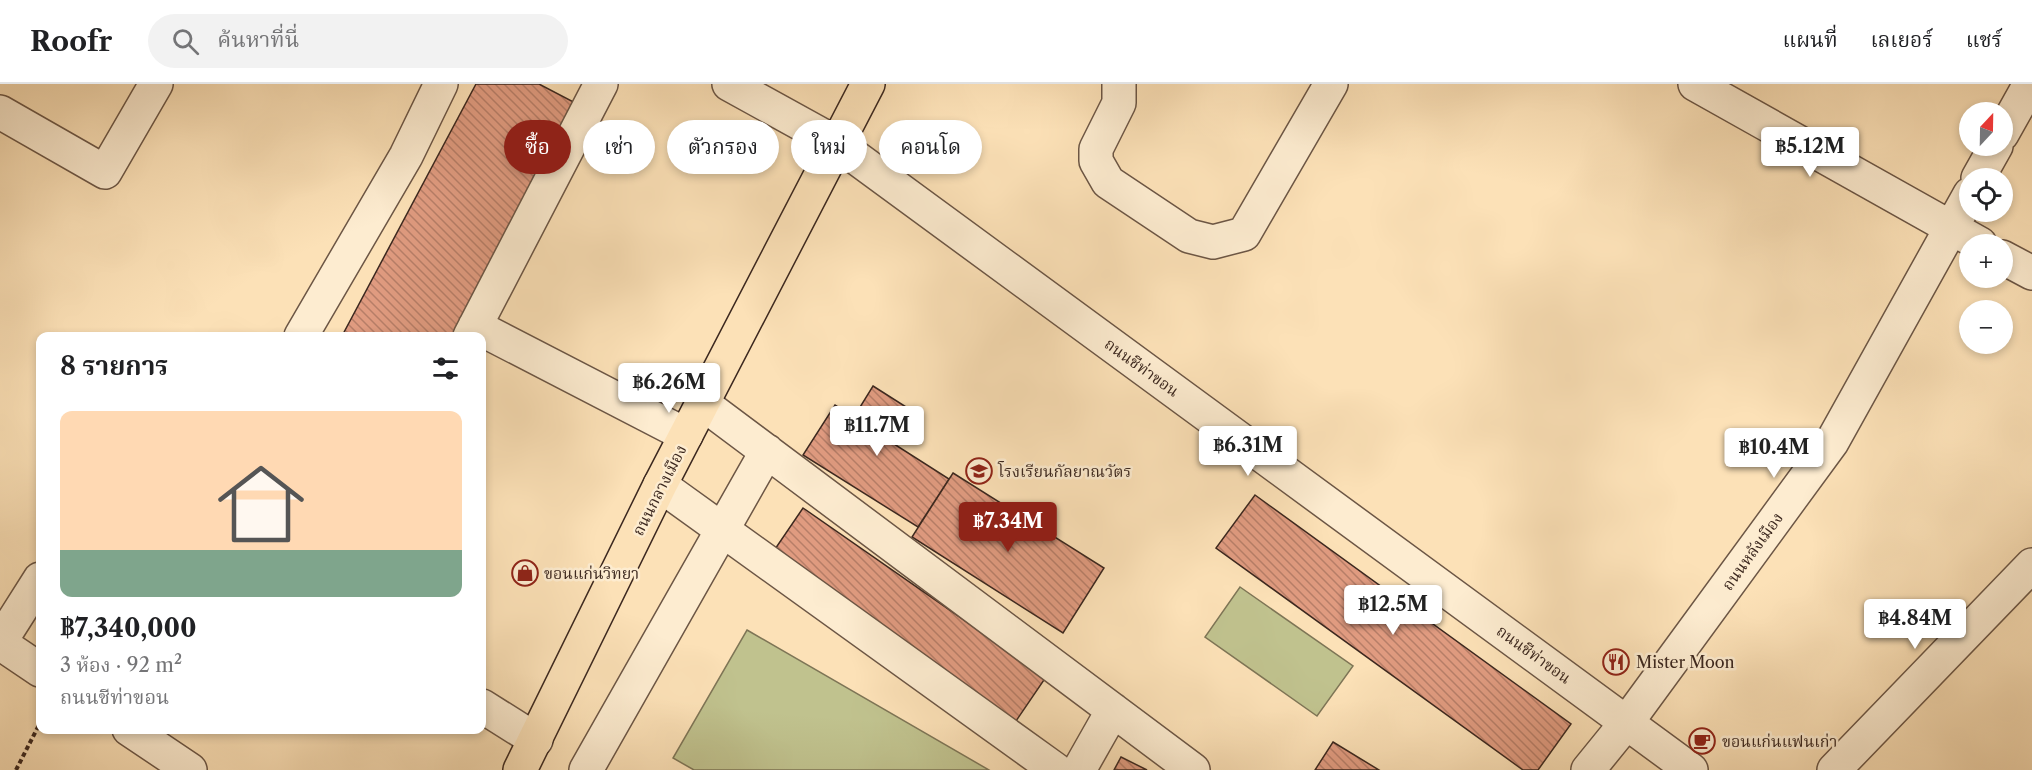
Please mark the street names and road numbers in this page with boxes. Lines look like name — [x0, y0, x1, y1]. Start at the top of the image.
street label: ถนนชีท่าขอน — [1101, 333, 1183, 401]
street label: ถนนกลางเมือง — [628, 441, 690, 539]
street label: ถนนหลังเมือง — [1717, 508, 1787, 594]
street label: ถนนชีท่าขอน — [1493, 620, 1575, 688]

